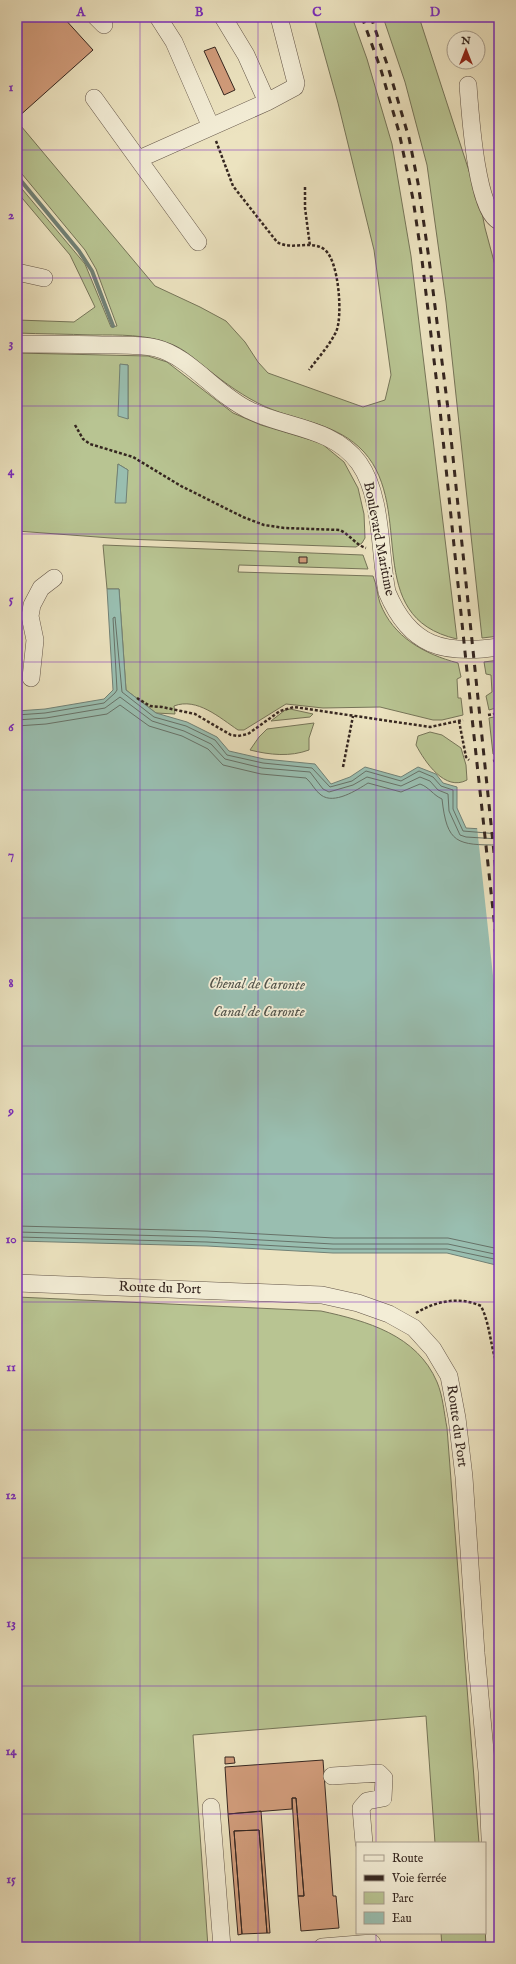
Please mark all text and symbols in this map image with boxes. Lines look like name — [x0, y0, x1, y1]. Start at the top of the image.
text: A — [76, 4, 87, 21]
text: B — [195, 4, 204, 21]
text: C — [312, 4, 322, 21]
text: D — [430, 4, 441, 21]
north arrow — [446, 30, 486, 70]
text: N — [460, 34, 471, 48]
text: 1 — [9, 79, 14, 96]
text: 2 — [8, 207, 14, 224]
text: 3 — [9, 335, 14, 352]
text: 4 — [8, 463, 15, 480]
street label: Boulevard Maritime — [359, 480, 399, 598]
text: 5 — [9, 591, 14, 608]
text: 6 — [8, 719, 14, 736]
text: 7 — [8, 847, 14, 864]
water label: Chenal de Caronte — [209, 974, 305, 994]
text: 8 — [8, 975, 14, 992]
water label: Canal de Caronte — [213, 1002, 305, 1021]
text: 9 — [7, 1103, 14, 1120]
text: 10 — [5, 1231, 17, 1248]
street label: Route du Port — [118, 1278, 202, 1298]
text: 11 — [6, 1359, 16, 1376]
street label: Route du Port — [442, 1384, 472, 1468]
text: 12 — [6, 1487, 16, 1504]
text: 13 — [6, 1615, 16, 1632]
text: 14 — [5, 1743, 17, 1760]
legend — [356, 1842, 486, 1934]
text: Route — [392, 1851, 424, 1866]
text: 15 — [6, 1871, 16, 1888]
text: Voie ferrée — [391, 1871, 447, 1886]
text: Parc — [392, 1891, 414, 1906]
text: Eau — [392, 1911, 412, 1926]

